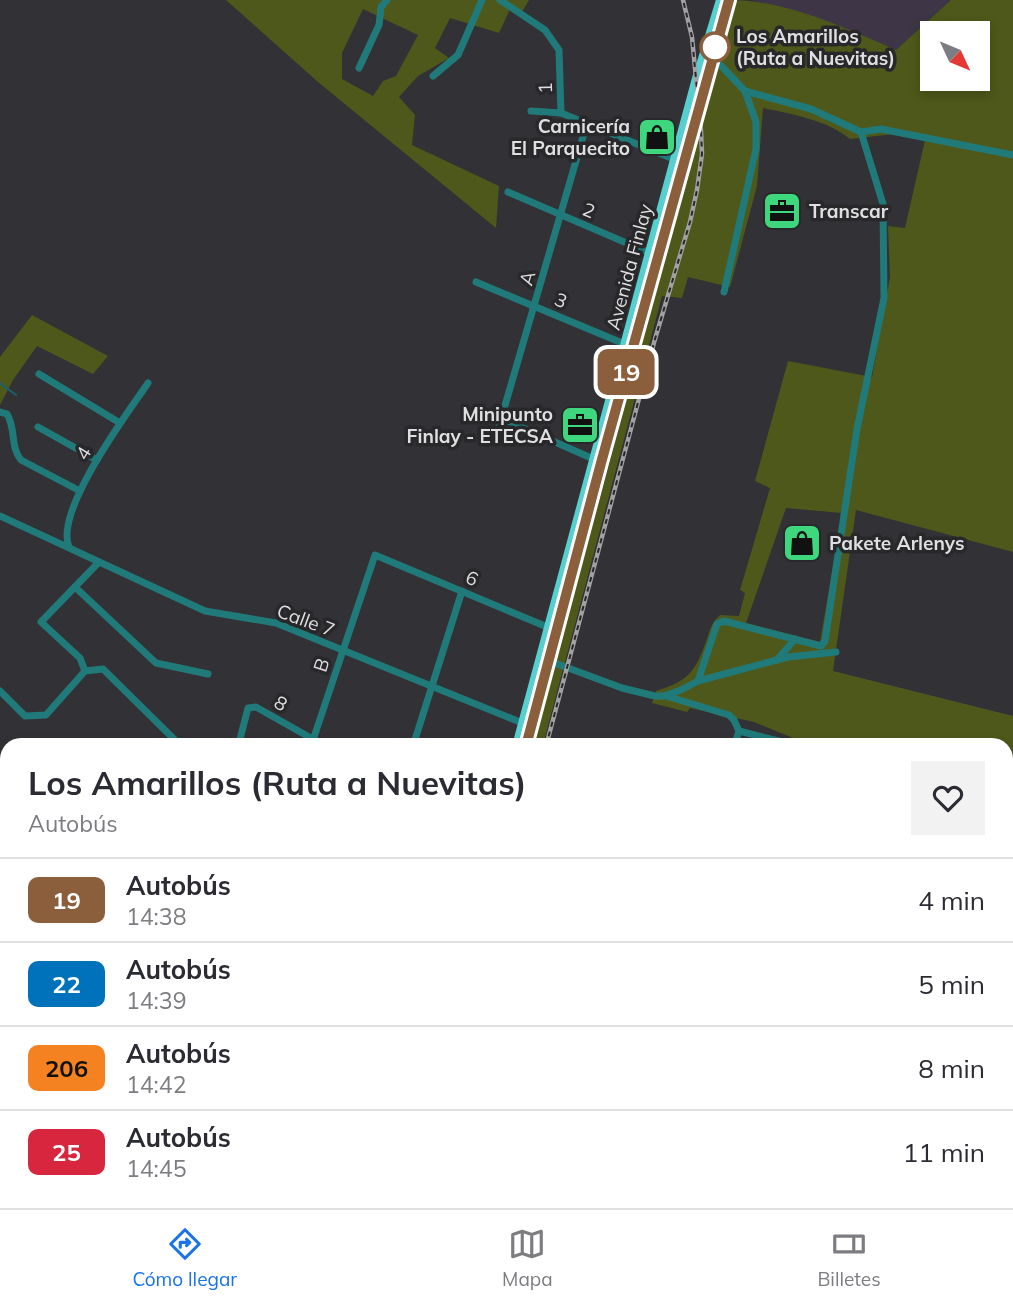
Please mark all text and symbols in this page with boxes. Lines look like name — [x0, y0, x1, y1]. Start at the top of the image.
north arrow — [920, 21, 990, 91]
map controls — [920, 21, 990, 91]
place label: Los Amarillos (Ruta a Nuevitas) — [736, 24, 895, 70]
marker: Los Amarillos (Ruta a Nuevitas) — [700, 32, 730, 62]
street label: 1 — [533, 82, 557, 94]
place label: Carnicería El Parquecito — [511, 114, 630, 160]
shop icon: Carnicería El Parquecito — [636, 116, 678, 158]
office icon: Transcar — [761, 190, 803, 232]
street label: 2 — [579, 197, 599, 223]
place label: Transcar — [809, 199, 889, 223]
street label: Avenida Finlay — [601, 201, 657, 333]
street label: A — [514, 268, 540, 288]
street label: 3 — [551, 287, 571, 313]
line badge: 19 — [594, 349, 658, 395]
text: 19 — [612, 357, 640, 387]
place label: Minipunto Finlay - ETECSA — [407, 402, 554, 448]
office icon: Minipunto Finlay - ETECSA — [559, 404, 601, 446]
street label: 4 — [70, 442, 96, 464]
shop icon: Pakete Arlenys — [781, 522, 823, 564]
place label: Pakete Arlenys — [829, 531, 965, 555]
street label: 6 — [462, 565, 482, 591]
street label: Calle 7 — [274, 598, 338, 642]
street label: B — [308, 655, 334, 675]
street label: 8 — [270, 690, 292, 716]
button: heart — [911, 761, 985, 835]
text: Los Amarillos (Ruta a Nuevitas) — [28, 762, 527, 803]
text: Autobús — [28, 809, 118, 838]
text: Autobús — [126, 869, 231, 902]
text: 4 min — [918, 884, 985, 917]
text: 19 — [52, 885, 81, 915]
text: 14:38 — [126, 902, 186, 931]
text: Autobús — [126, 953, 231, 986]
text: 5 min — [918, 968, 985, 1001]
text: 22 — [52, 969, 81, 999]
text: 14:39 — [126, 986, 186, 1015]
text: Autobús — [126, 1037, 231, 1070]
text: 8 min — [918, 1052, 985, 1085]
text: 206 — [45, 1053, 88, 1083]
text: 14:42 — [126, 1070, 186, 1099]
text: Autobús — [126, 1121, 231, 1154]
text: 11 min — [903, 1136, 985, 1169]
text: 25 — [52, 1137, 81, 1167]
text: 14:45 — [126, 1154, 186, 1183]
tab: Cómo llegar — [132, 1225, 237, 1291]
tab: Mapa — [502, 1225, 553, 1291]
tab: Billetes — [817, 1225, 881, 1291]

